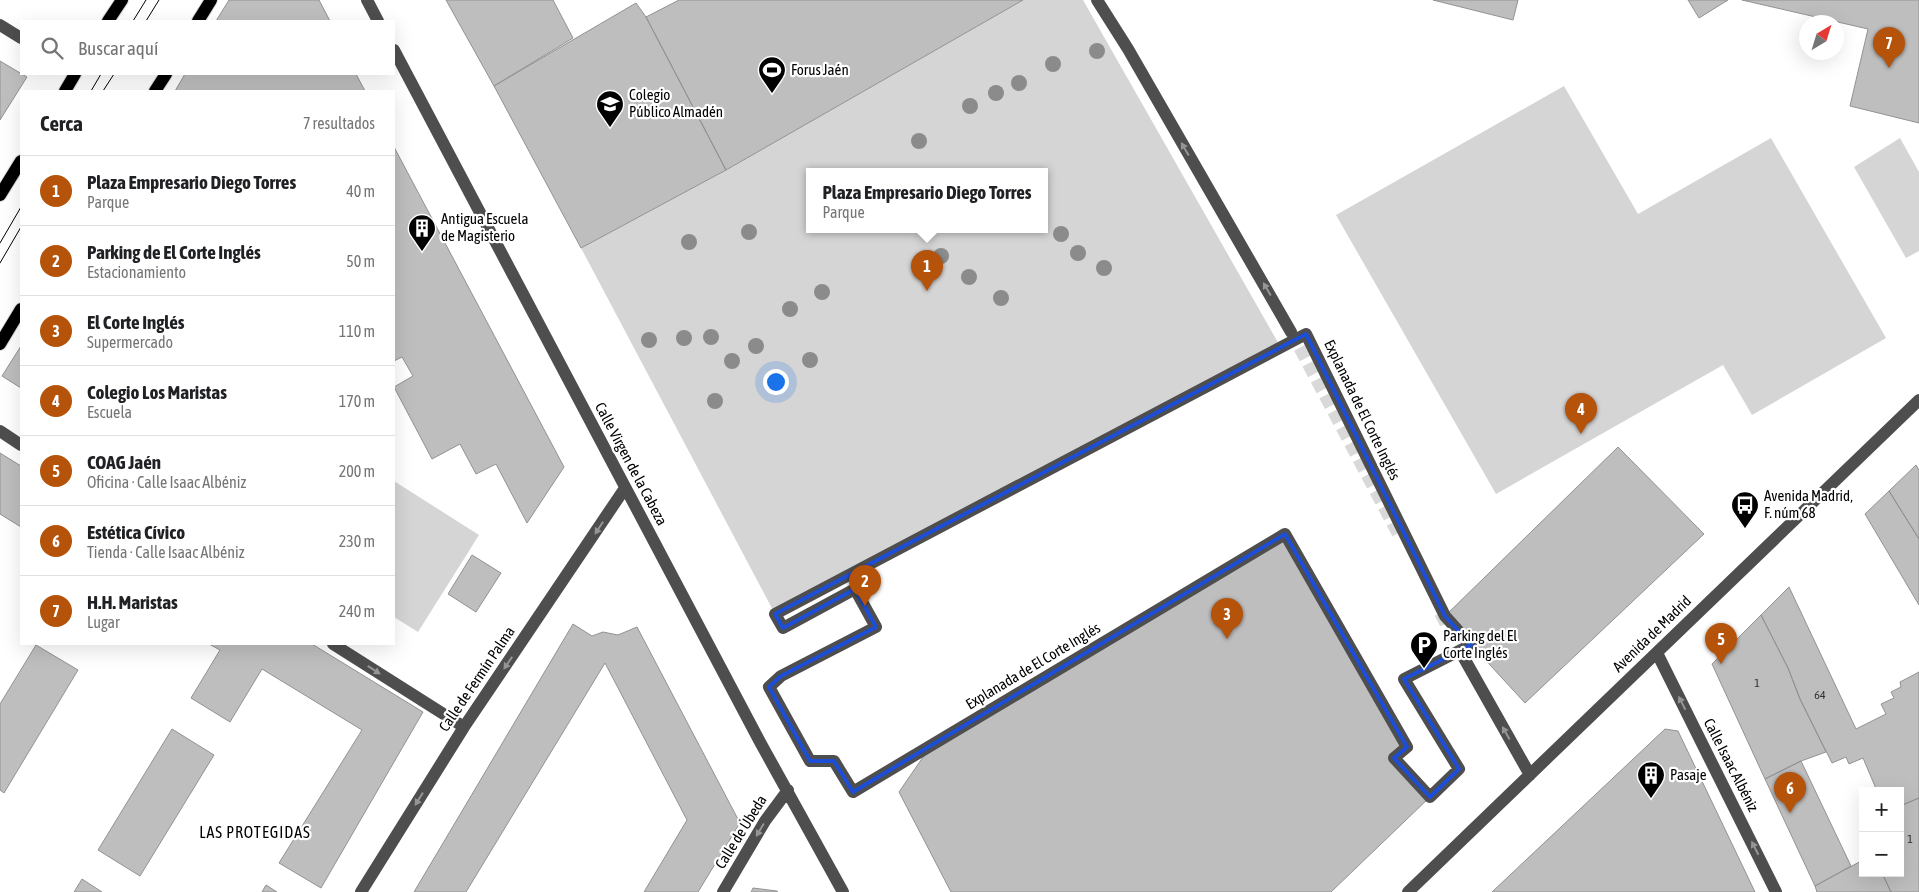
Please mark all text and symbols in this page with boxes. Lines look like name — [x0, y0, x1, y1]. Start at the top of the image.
north arrow — [1799, 15, 1844, 60]
search box — [20, 20, 395, 75]
pin: 7 — [1873, 27, 1905, 68]
icon: search — [38, 34, 66, 62]
text: Buscar aquí — [78, 37, 158, 59]
sports icon: Forus Jaén — [757, 55, 787, 94]
place label: Forus Jaén — [791, 61, 849, 78]
place label: Colegio Público Almadén — [629, 86, 723, 120]
school or university icon: Colegio Público Almadén — [595, 89, 625, 128]
text: Cerca — [40, 111, 83, 135]
text: 7 resultados — [303, 114, 375, 132]
one-way arrow — [1181, 142, 1190, 155]
popup — [806, 168, 1048, 233]
text: Plaza Empresario Diego Torres — [87, 171, 296, 193]
text: Plaza Empresario Diego Torres — [822, 181, 1032, 203]
text: 1 — [52, 182, 60, 200]
text: 40 m — [346, 182, 375, 200]
text: Parque — [87, 193, 129, 211]
text: Parque — [822, 203, 865, 221]
place label: Antigua Escuela de Magisterio — [441, 210, 528, 244]
building icon: Antigua Escuela de Magisterio — [407, 213, 437, 252]
text: Parking de El Corte Inglés — [87, 241, 261, 263]
pin: 1 — [911, 250, 943, 291]
text: 2 — [52, 252, 60, 270]
text: 50 m — [346, 252, 375, 270]
text: Estacionamiento — [87, 263, 186, 281]
one-way arrow — [1263, 282, 1271, 297]
text: El Corte Inglés — [87, 311, 185, 333]
text: 3 — [52, 322, 60, 340]
text: 110 m — [339, 322, 375, 340]
text: Supermercado — [87, 333, 173, 351]
street label: Explanada de El Corte Inglés — [1321, 337, 1404, 483]
your location — [763, 369, 789, 395]
text: Colegio Los Maristas — [87, 381, 227, 403]
text: 4 — [52, 392, 60, 410]
text: 170 m — [339, 392, 375, 410]
pin: 4 — [1565, 393, 1597, 434]
street label: Calle Virgen de la Cabeza — [592, 400, 671, 528]
text: Escuela — [87, 403, 132, 421]
text: COAG Jaén — [87, 451, 161, 473]
text: 5 — [52, 462, 60, 480]
text: 200 m — [339, 462, 375, 480]
text: Oficina · Calle Isaac Albéniz — [87, 473, 246, 491]
place label: Avenida Madrid, F. núm 68 — [1764, 487, 1853, 521]
bus stop icon: Avenida Madrid, F. núm 68 — [1730, 490, 1760, 529]
text: Estética Cívico — [87, 521, 185, 543]
one-way arrow — [594, 522, 603, 535]
text: 6 — [52, 532, 60, 550]
text: 230 m — [339, 532, 375, 550]
text: Tienda · Calle Isaac Albéniz — [87, 543, 245, 561]
pin: 2 — [849, 565, 881, 606]
text: H.H. Maristas — [87, 591, 178, 613]
street label: Avenida de Madrid — [1609, 592, 1694, 675]
pin: 3 — [1211, 598, 1243, 639]
text: 7 — [52, 602, 60, 620]
text: 240 m — [339, 602, 375, 620]
text: Lugar — [87, 613, 120, 631]
street label: Explanada de El Corte Inglés — [962, 619, 1103, 712]
street label: Calle de Fermín Palma — [435, 623, 518, 734]
pin: 5 — [1705, 623, 1737, 664]
place label: Parking del El Corte Inglés — [1443, 627, 1517, 661]
parking icon: Parking del El Corte Inglés — [1409, 630, 1439, 669]
one-way arrow — [503, 656, 513, 670]
one-way arrow — [368, 665, 381, 675]
house number: 1 — [1754, 676, 1760, 690]
house number: 64 — [1814, 688, 1826, 702]
one-way arrow — [1678, 696, 1686, 710]
street label: Calle Isaac Albéniz — [1701, 715, 1763, 815]
one-way arrow — [1501, 726, 1510, 739]
building icon: Pasaje — [1636, 760, 1666, 799]
place label: Pasaje — [1670, 766, 1707, 783]
pin: 6 — [1774, 772, 1806, 813]
map controls — [1859, 787, 1904, 877]
button: + — [1859, 787, 1904, 832]
street label: Calle de Úbeda — [711, 792, 770, 871]
one-way arrow — [414, 793, 424, 806]
district label: LAS PROTEGIDAS — [199, 823, 311, 841]
one-way arrow — [755, 823, 764, 836]
button: − — [1859, 832, 1904, 877]
house number: 1 — [1907, 832, 1913, 846]
one-way arrow — [1751, 841, 1759, 856]

